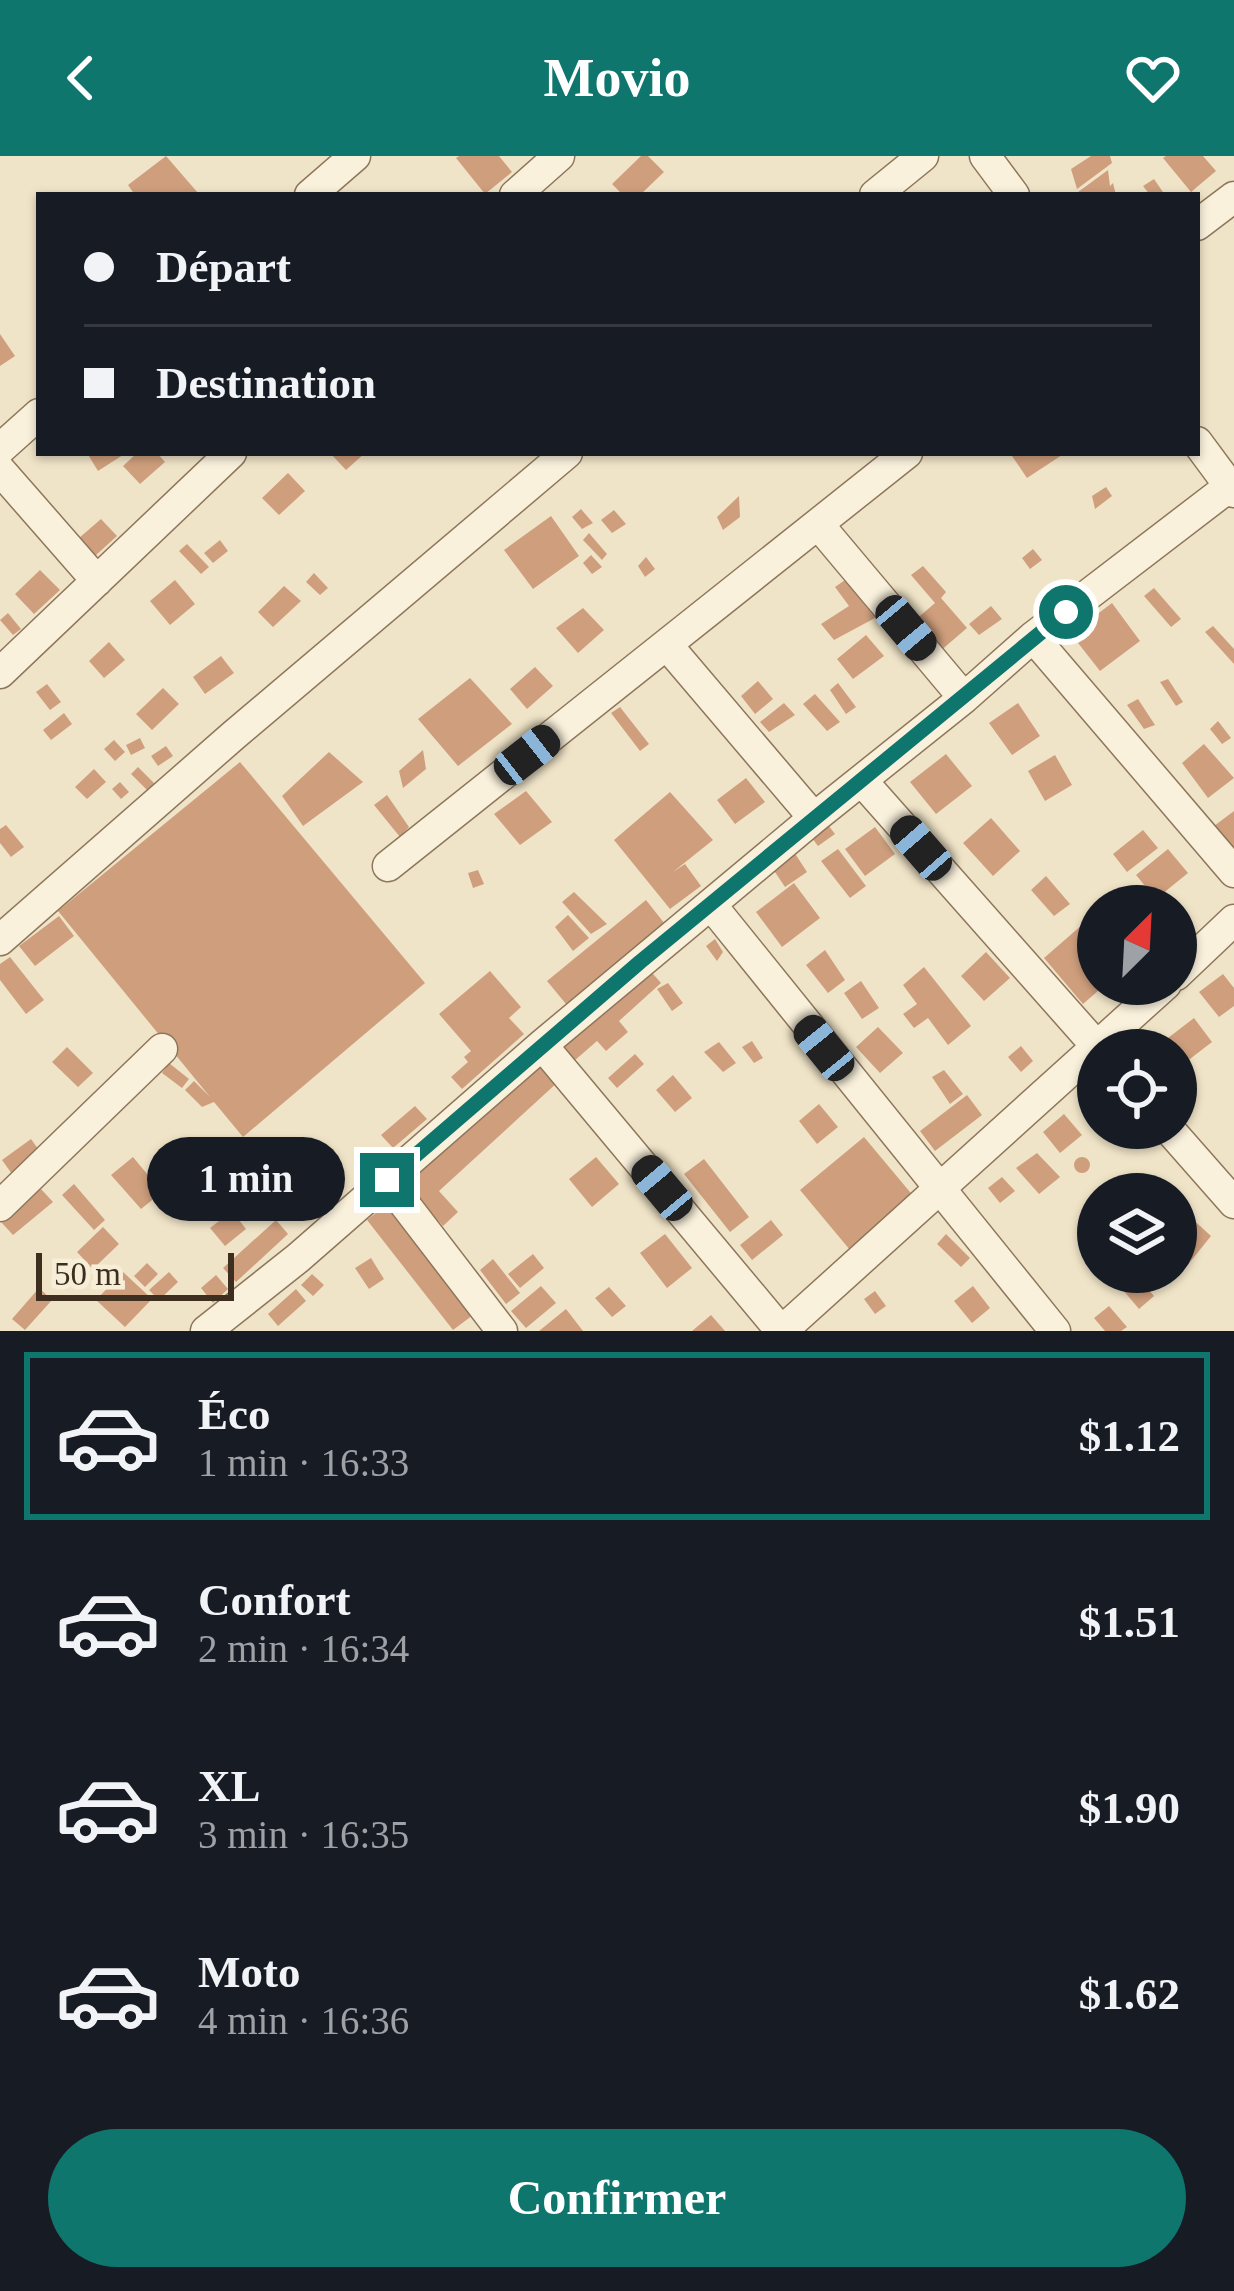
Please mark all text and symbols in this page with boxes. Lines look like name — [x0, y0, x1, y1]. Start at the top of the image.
icon: back — [48, 45, 114, 111]
icon: heart — [1120, 45, 1186, 111]
text: Movio — [544, 48, 690, 108]
text: Départ — [156, 242, 291, 292]
text: Destination — [156, 358, 376, 408]
route start — [1039, 585, 1093, 639]
car — [869, 589, 943, 667]
car — [488, 719, 566, 791]
car — [884, 809, 958, 887]
north arrow — [1077, 885, 1197, 1005]
map controls — [1077, 885, 1197, 1293]
car — [787, 1009, 861, 1087]
button: locate — [1077, 1029, 1197, 1149]
callout: 1 min — [147, 1138, 345, 1222]
car — [625, 1149, 699, 1227]
route end — [360, 1153, 414, 1207]
text: 1 min — [199, 1157, 293, 1200]
button: layers — [1077, 1173, 1197, 1293]
scale bar — [36, 1247, 234, 1300]
text: 50 m — [54, 1256, 121, 1292]
icon: car — [54, 1382, 162, 1490]
text: Éco — [198, 1389, 271, 1439]
text: $1.12 — [1079, 1411, 1180, 1461]
text: 1 min · 16:33 — [198, 1441, 409, 1484]
icon: car — [54, 1568, 162, 1676]
text: Confort — [198, 1575, 350, 1625]
text: $1.51 — [1079, 1597, 1180, 1647]
text: 2 min · 16:34 — [198, 1627, 409, 1670]
icon: car — [54, 1754, 162, 1862]
text: XL — [198, 1761, 261, 1811]
text: $1.90 — [1079, 1783, 1180, 1833]
text: 3 min · 16:35 — [198, 1813, 409, 1856]
icon: car — [54, 1940, 162, 2048]
text: Moto — [198, 1947, 300, 1997]
text: $1.62 — [1079, 1969, 1180, 2019]
text: 4 min · 16:36 — [198, 1999, 409, 2042]
button: Confirmer — [48, 2129, 1186, 2267]

